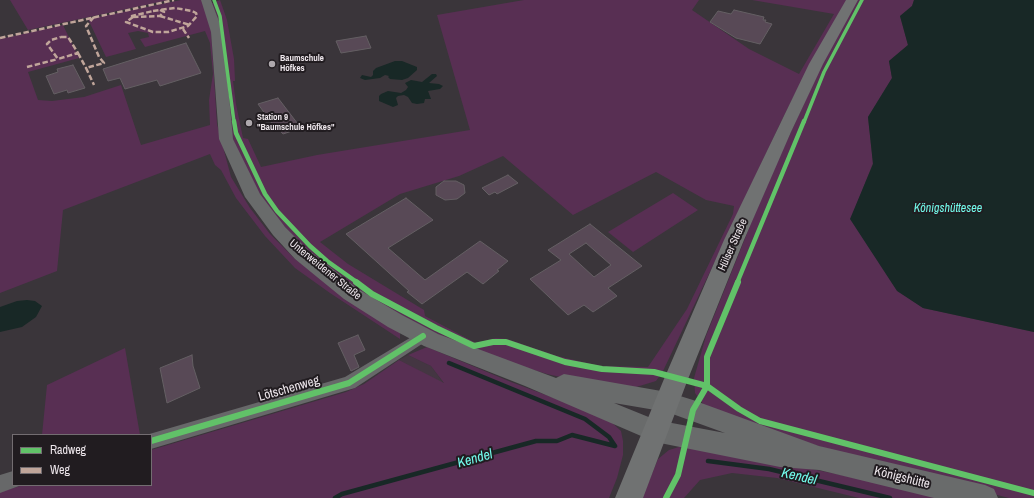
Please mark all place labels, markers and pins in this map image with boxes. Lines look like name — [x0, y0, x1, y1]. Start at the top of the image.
place label: Baumschule Höfkes — [280, 54, 324, 75]
marker: Baumschule Höfkes — [267, 59, 277, 69]
place label: Station 9 "Baumschule Höfkes" — [257, 113, 335, 134]
marker: Station 9 "Baumschule Höfkes" — [244, 118, 254, 128]

